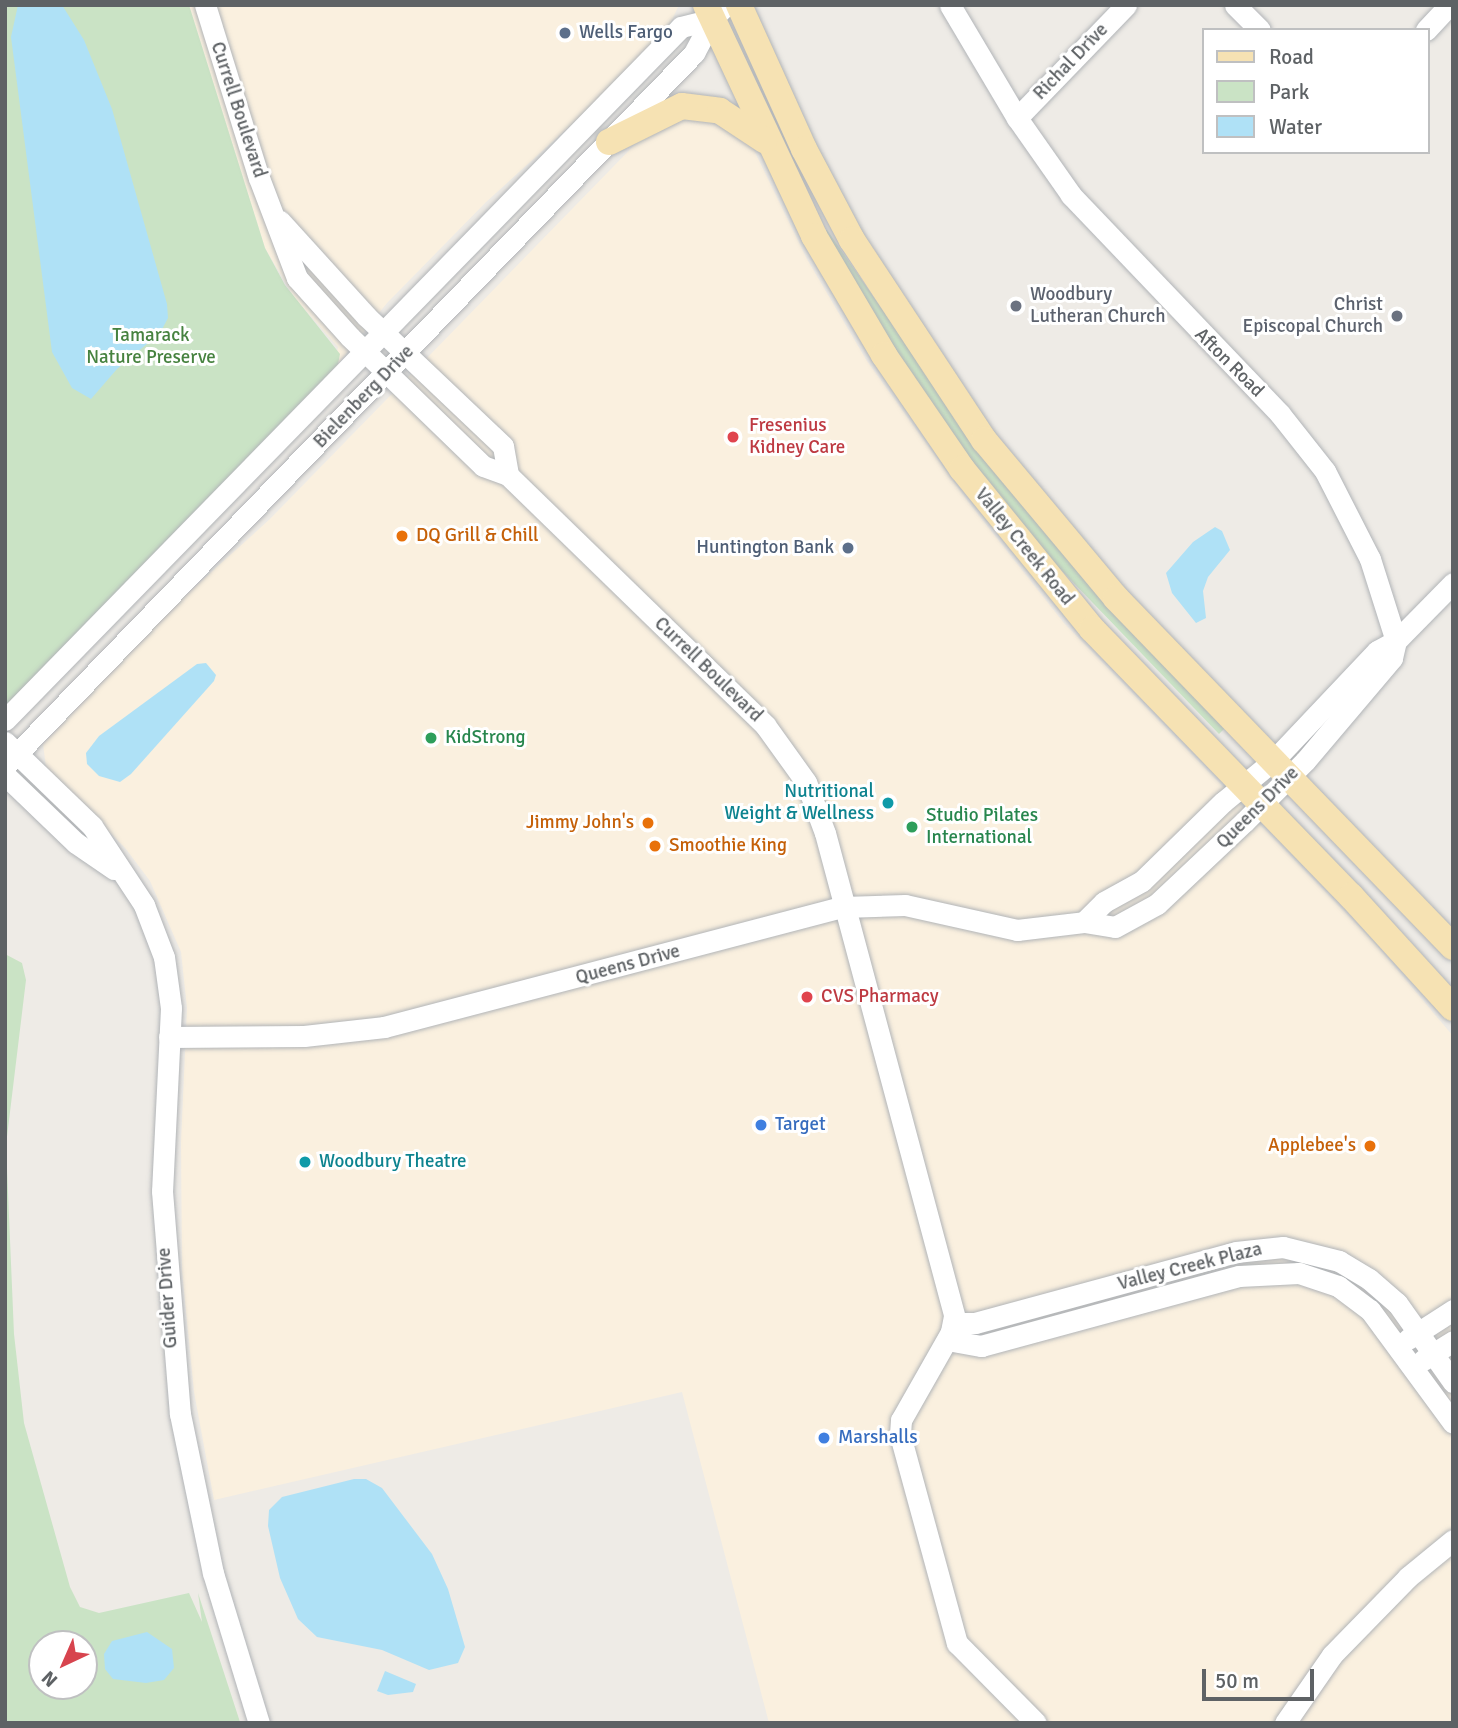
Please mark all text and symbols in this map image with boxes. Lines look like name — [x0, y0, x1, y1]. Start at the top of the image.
street label: Richal Drive — [1029, 19, 1113, 105]
place label: Wells Fargo — [579, 22, 673, 44]
marker: Wells Fargo — [557, 25, 573, 41]
legend — [1202, 28, 1430, 154]
street label: Currell Boulevard — [205, 39, 271, 181]
text: Road — [1269, 44, 1314, 70]
text: Park — [1269, 79, 1309, 105]
text: Water — [1269, 114, 1322, 140]
place label: Woodbury Lutheran Church — [1030, 284, 1166, 328]
place label: Christ Episcopal Church — [1242, 294, 1383, 338]
marker: Woodbury Lutheran Church — [1008, 298, 1024, 314]
marker: Christ Episcopal Church — [1389, 308, 1405, 324]
street label: Afton Road — [1190, 324, 1268, 402]
park label: Tamarack Nature Preserve — [86, 325, 216, 369]
street label: Bielenberg Drive — [309, 341, 419, 453]
place label: Fresenius Kidney Care — [749, 415, 845, 459]
marker: Fresenius Kidney Care — [723, 427, 743, 447]
street label: Valley Creek Road — [970, 484, 1078, 610]
place label: DQ Grill & Chill — [416, 525, 539, 547]
marker: DQ Grill & Chill — [394, 528, 410, 544]
place label: Huntington Bank — [696, 537, 834, 559]
marker: Huntington Bank — [840, 540, 856, 556]
street label: Currell Boulevard — [649, 613, 767, 727]
place label: KidStrong — [445, 727, 526, 749]
marker: KidStrong — [423, 730, 439, 746]
street label: Queens Drive — [1212, 762, 1304, 854]
place label: Nutritional Weight & Wellness — [724, 781, 874, 825]
marker: Nutritional Weight & Wellness — [880, 795, 896, 811]
place label: Studio Pilates International — [926, 805, 1038, 849]
place label: Jimmy John's — [526, 812, 634, 834]
marker: Jimmy John's — [640, 815, 656, 831]
marker: Studio Pilates International — [904, 819, 920, 835]
place label: Smoothie King — [669, 835, 787, 857]
marker: Smoothie King — [647, 838, 663, 854]
street label: Queens Drive — [573, 940, 683, 990]
place label: CVS Pharmacy — [821, 986, 939, 1008]
marker: CVS Pharmacy — [799, 989, 815, 1005]
place label: Target — [775, 1114, 826, 1136]
marker: Target — [753, 1117, 769, 1133]
place label: Applebee's — [1268, 1135, 1356, 1157]
marker: Applebee's — [1362, 1138, 1378, 1154]
place label: Woodbury Theatre — [319, 1151, 467, 1173]
marker: Woodbury Theatre — [297, 1154, 313, 1170]
street label: Valley Creek Plaza — [1115, 1238, 1265, 1296]
street label: Guider Drive — [153, 1247, 183, 1349]
place label: Marshalls — [838, 1427, 918, 1449]
marker: Marshalls — [816, 1430, 832, 1446]
north arrow — [28, 1630, 98, 1700]
scale bar — [1206, 1654, 1318, 1698]
text: N — [37, 1665, 63, 1692]
text: 50 m — [1215, 1668, 1259, 1694]

